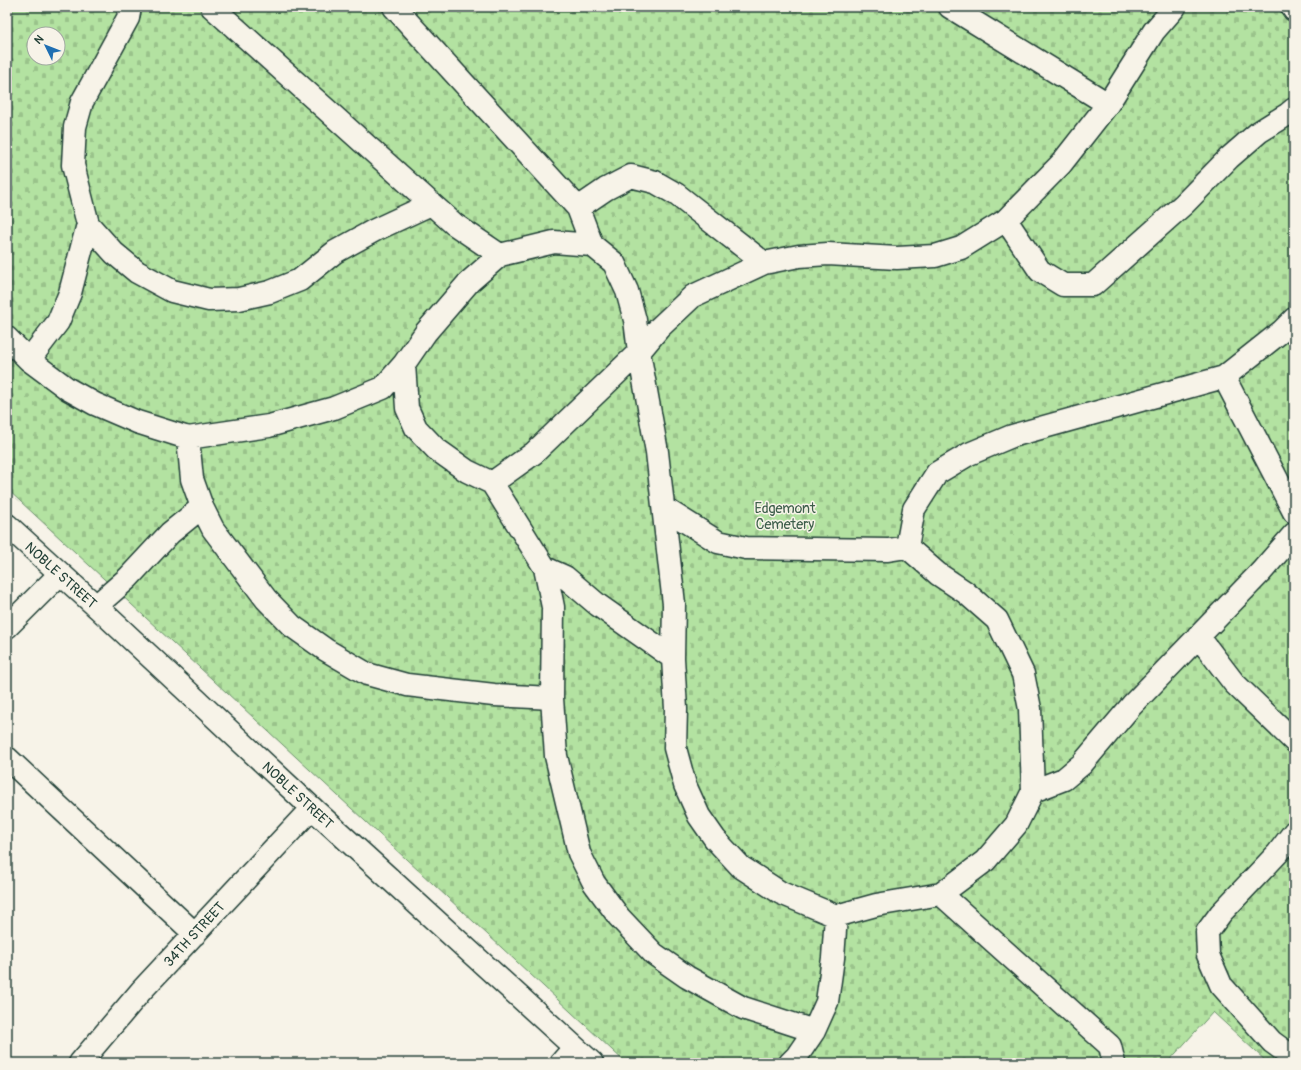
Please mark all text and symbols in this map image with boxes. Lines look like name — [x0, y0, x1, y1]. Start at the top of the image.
north arrow — [26, 26, 66, 66]
text: N — [32, 32, 47, 47]
park label: Edgemont Cemetery — [754, 500, 816, 533]
street label: NOBLE STREET — [21, 539, 100, 612]
street label: NOBLE STREET — [259, 758, 337, 833]
street label: 34TH STREET — [160, 898, 229, 970]

